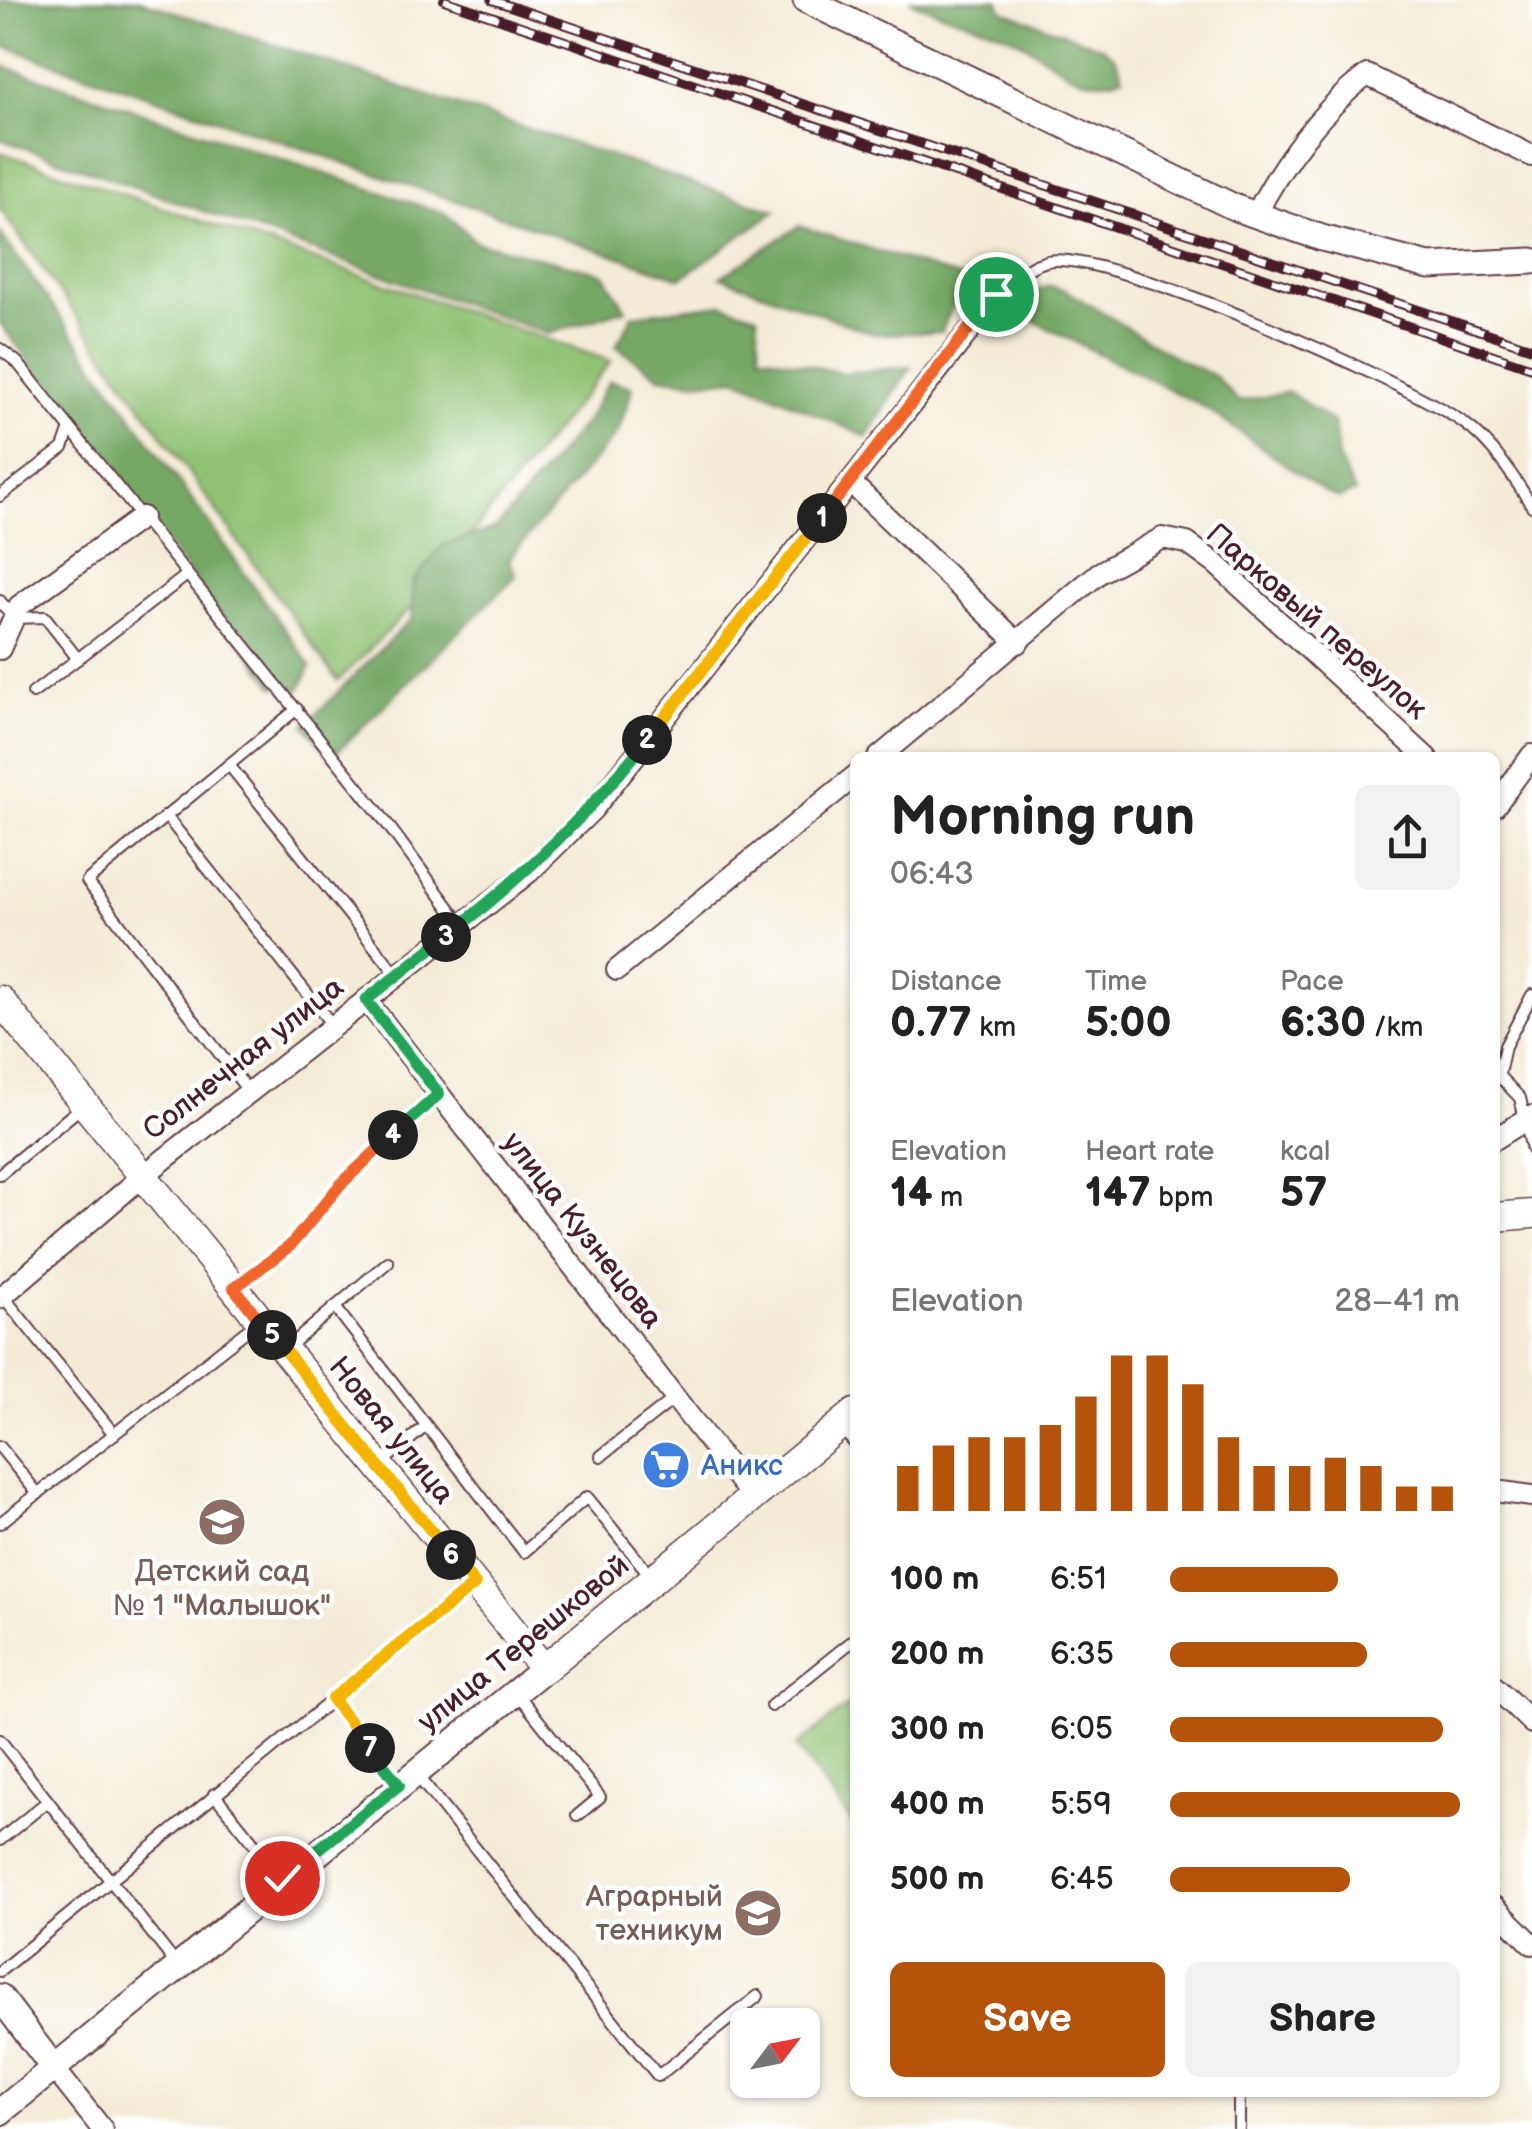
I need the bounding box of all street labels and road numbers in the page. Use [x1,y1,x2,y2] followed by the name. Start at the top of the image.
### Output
[1199,516,1434,728] street label: Парковый переулок
[136,969,351,1148] street label: Солнечная улица
[494,1125,670,1336] street label: улица Кузнецова
[321,1350,462,1512] street label: Новая улица
[411,1547,637,1740] street label: улица Терешковой

